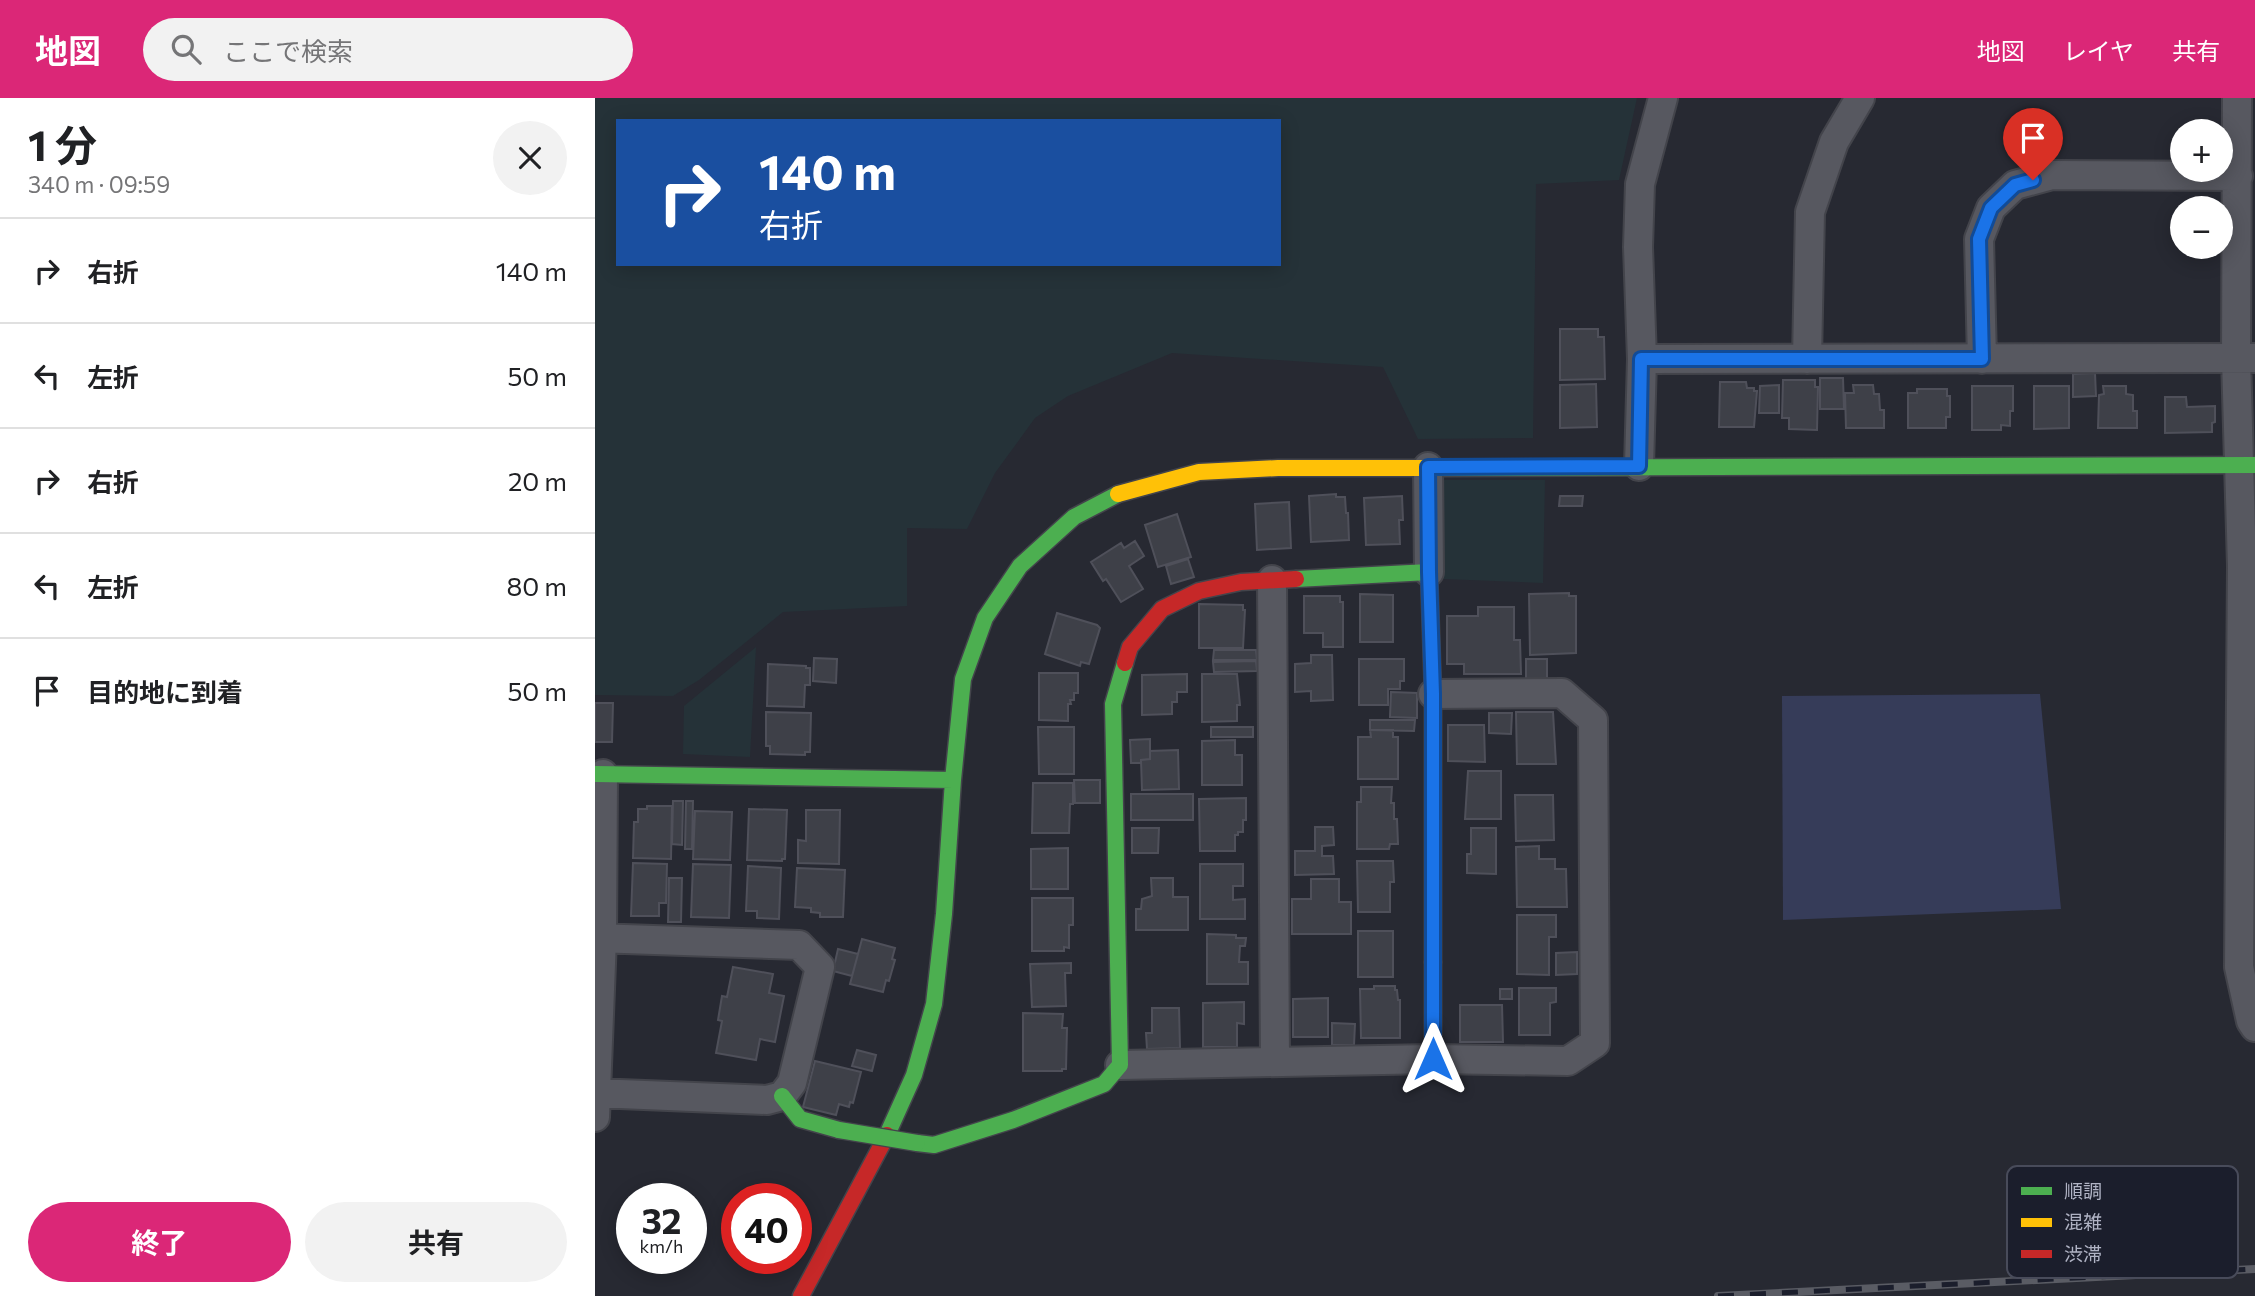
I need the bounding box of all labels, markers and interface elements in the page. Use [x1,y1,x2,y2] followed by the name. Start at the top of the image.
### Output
[143,18,633,81] search box
[35,29,101,70] text: 地図
[167,30,205,68] icon: search
[223,35,353,66] text: ここで検索
[1977,36,2025,65] text: 地図
[2063,36,2134,65] text: レイヤ
[2172,36,2220,65] text: 共有
[2003,108,2063,180] pin
[28,118,97,170] text: 1 分
[2014,119,2052,157] icon: arrive
[2170,119,2233,259] map controls
[2170,119,2233,182] button: +
[493,121,567,195] button: close
[759,140,896,200] text: 140 m
[644,147,735,238] icon: right
[28,170,170,198] text: 340 m · 09:59
[2170,196,2233,259] button: −
[759,204,823,244] text: 右折
[28,252,66,290] icon: right
[496,255,567,286] text: 140 m
[87,256,139,287] text: 右折
[28,357,66,395] icon: left
[507,360,567,391] text: 50 m
[87,361,139,392] text: 左折
[28,462,66,500] icon: right
[508,465,567,496] text: 20 m
[87,466,139,497] text: 右折
[28,567,66,605] icon: left
[507,570,567,601] text: 80 m
[87,571,139,602] text: 左折
[28,672,66,710] icon: arrive
[507,675,567,706] text: 50 m
[87,676,243,707] text: 目的地に到着
[1396,1022,1470,1096] position arrow
[2007,1166,2238,1278] legend
[2064,1179,2102,1202] text: 順調
[721,1183,812,1274] speed limit sign: 40
[641,1198,682,1241] text: 32
[28,1202,291,1282] button: 終了
[305,1202,567,1282] button: 共有
[2064,1210,2102,1233] text: 混雑
[640,1235,683,1257] text: km/h
[2064,1242,2102,1265] text: 渋滞

